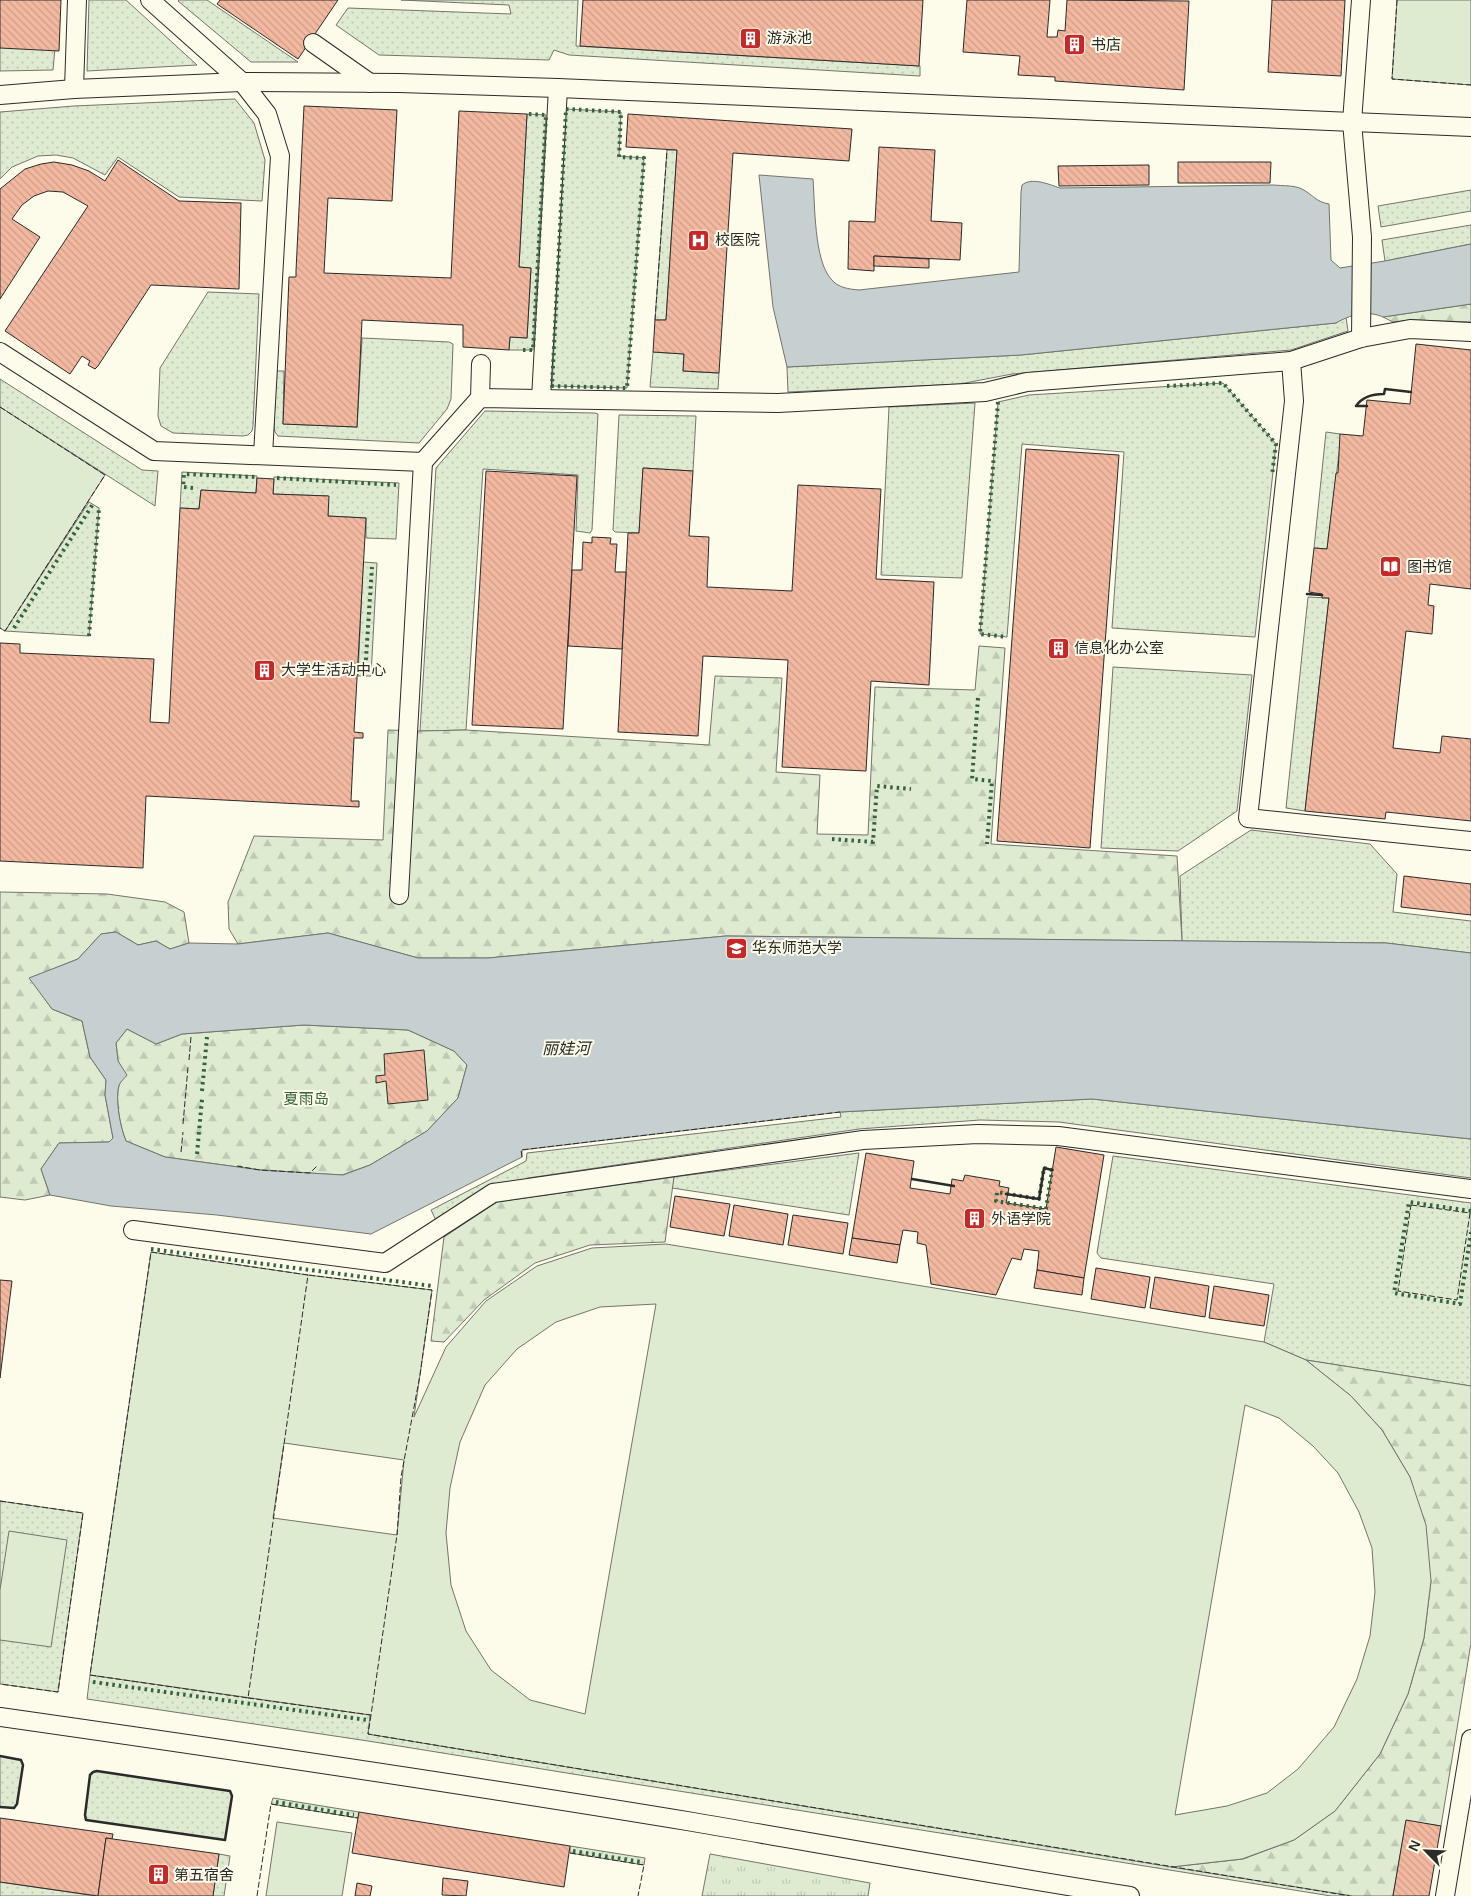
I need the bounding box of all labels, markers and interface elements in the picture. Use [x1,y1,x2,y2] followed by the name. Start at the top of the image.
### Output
[739,26,763,50] building icon: 游泳池
[767,29,812,46] place label: 游泳池
[1063,33,1087,57] building icon: 书店
[1091,36,1121,53] place label: 书店
[687,228,711,252] hospital icon: 校医院
[715,231,760,248] place label: 校医院
[1379,555,1403,579] library icon: 图书馆
[1407,558,1452,575] place label: 图书馆
[1046,636,1070,660] building icon: 信息化办公室
[1074,639,1164,656] place label: 信息化办公室
[253,658,277,682] building icon: 大学生活动中心
[281,661,386,678] place label: 大学生活动中心
[724,936,748,960] school or university icon: 华东师范大学
[752,939,842,956] place label: 华东师范大学
[542,1040,593,1057] water label: 丽娃河
[283,1090,329,1107] park label: 夏雨岛
[963,1207,987,1231] building icon: 外语学院
[991,1210,1051,1227] place label: 外语学院
[1401,1826,1451,1876] north arrow
[1405,1838,1423,1854] text: N
[146,1863,170,1887] building icon: 第五宿舍
[174,1866,234,1883] place label: 第五宿舍

